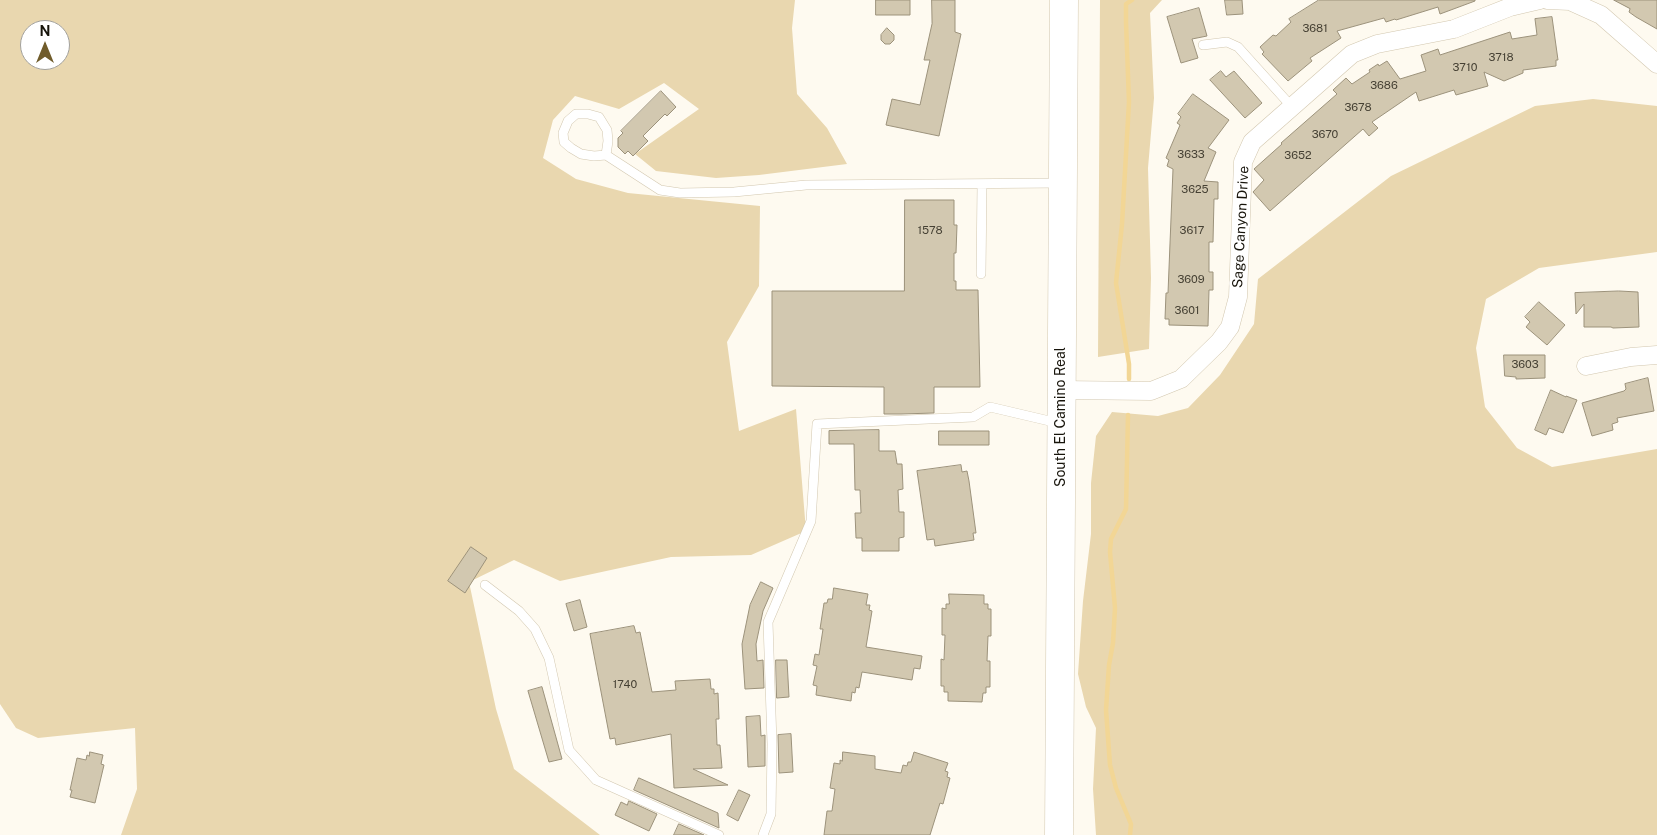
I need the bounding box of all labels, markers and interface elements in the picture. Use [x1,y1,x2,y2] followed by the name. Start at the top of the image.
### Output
[20,20,70,70] north arrow
[1302,22,1328,36] house number: 3681
[40,23,50,39] text: N
[1488,51,1514,65] house number: 3718
[1453,61,1477,75] house number: 3710
[1370,79,1398,93] house number: 3686
[1344,101,1372,115] house number: 3678
[1312,128,1338,142] house number: 3670
[1177,148,1205,162] house number: 3633
[1284,149,1312,163] house number: 3652
[1229,166,1253,288] street label: Sage Canyon Drive
[1181,183,1209,197] house number: 3625
[917,224,943,238] house number: 1578
[1180,224,1204,238] house number: 3617
[1177,273,1205,287] house number: 3609
[1175,304,1199,318] house number: 3601
[1053,347,1069,487] street label: South El Camino Real
[1511,358,1539,372] house number: 3603
[613,678,637,692] house number: 1740

